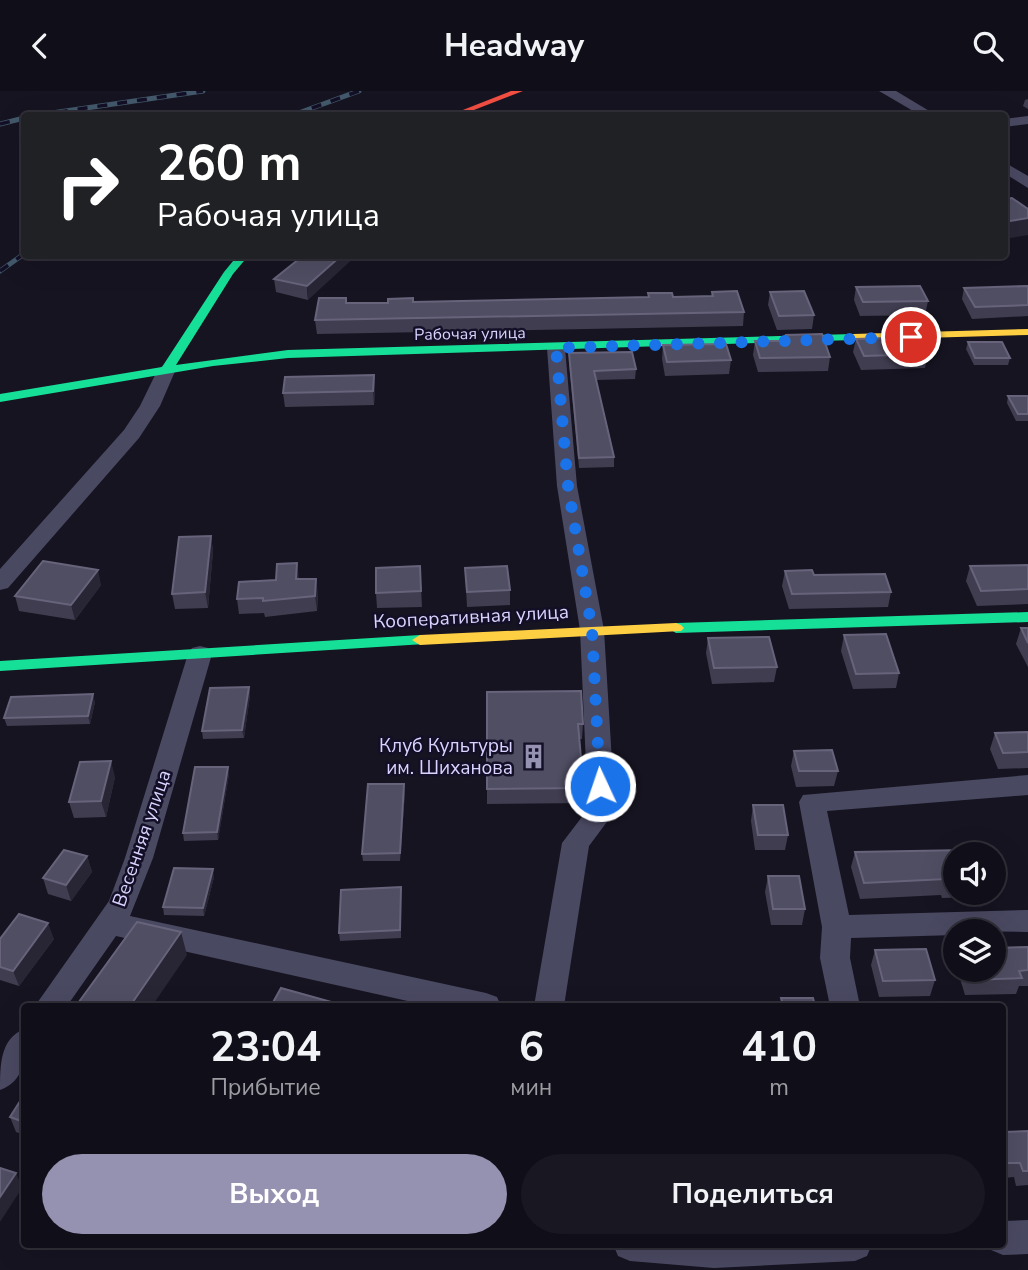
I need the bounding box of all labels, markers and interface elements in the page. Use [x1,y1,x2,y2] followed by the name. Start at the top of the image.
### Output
[444,24,584,67] text: Headway
[21,27,59,65] icon: back
[969,27,1007,65] icon: search
[157,130,301,197] text: 260 m
[42,140,133,231] icon: right
[157,194,380,237] text: Рабочая улица
[881,307,941,367] pin
[892,318,930,356] icon: arrive
[414,322,526,346] street label: Рабочая улица
[373,599,570,635] street label: Кооперативная улица
[379,733,513,781] place label: Клуб Культуры им. Шиханова
[519,742,547,770] building icon: Клуб Культуры им. Шиханова
[563,749,637,823] position arrow
[106,766,178,910] street label: Весенняя улица
[943,842,1006,982] map controls
[943,842,1006,905] button: sound
[943,919,1006,982] button: layers
[210,1019,321,1076] text: 23:04
[519,1019,544,1076] text: 6
[741,1019,817,1076] text: 410
[210,1072,321,1103] text: Прибытие
[510,1072,552,1103] text: мин
[769,1072,789,1103] text: m
[42,1154,507,1234] button: Выход
[521,1154,985,1234] button: Поделиться

